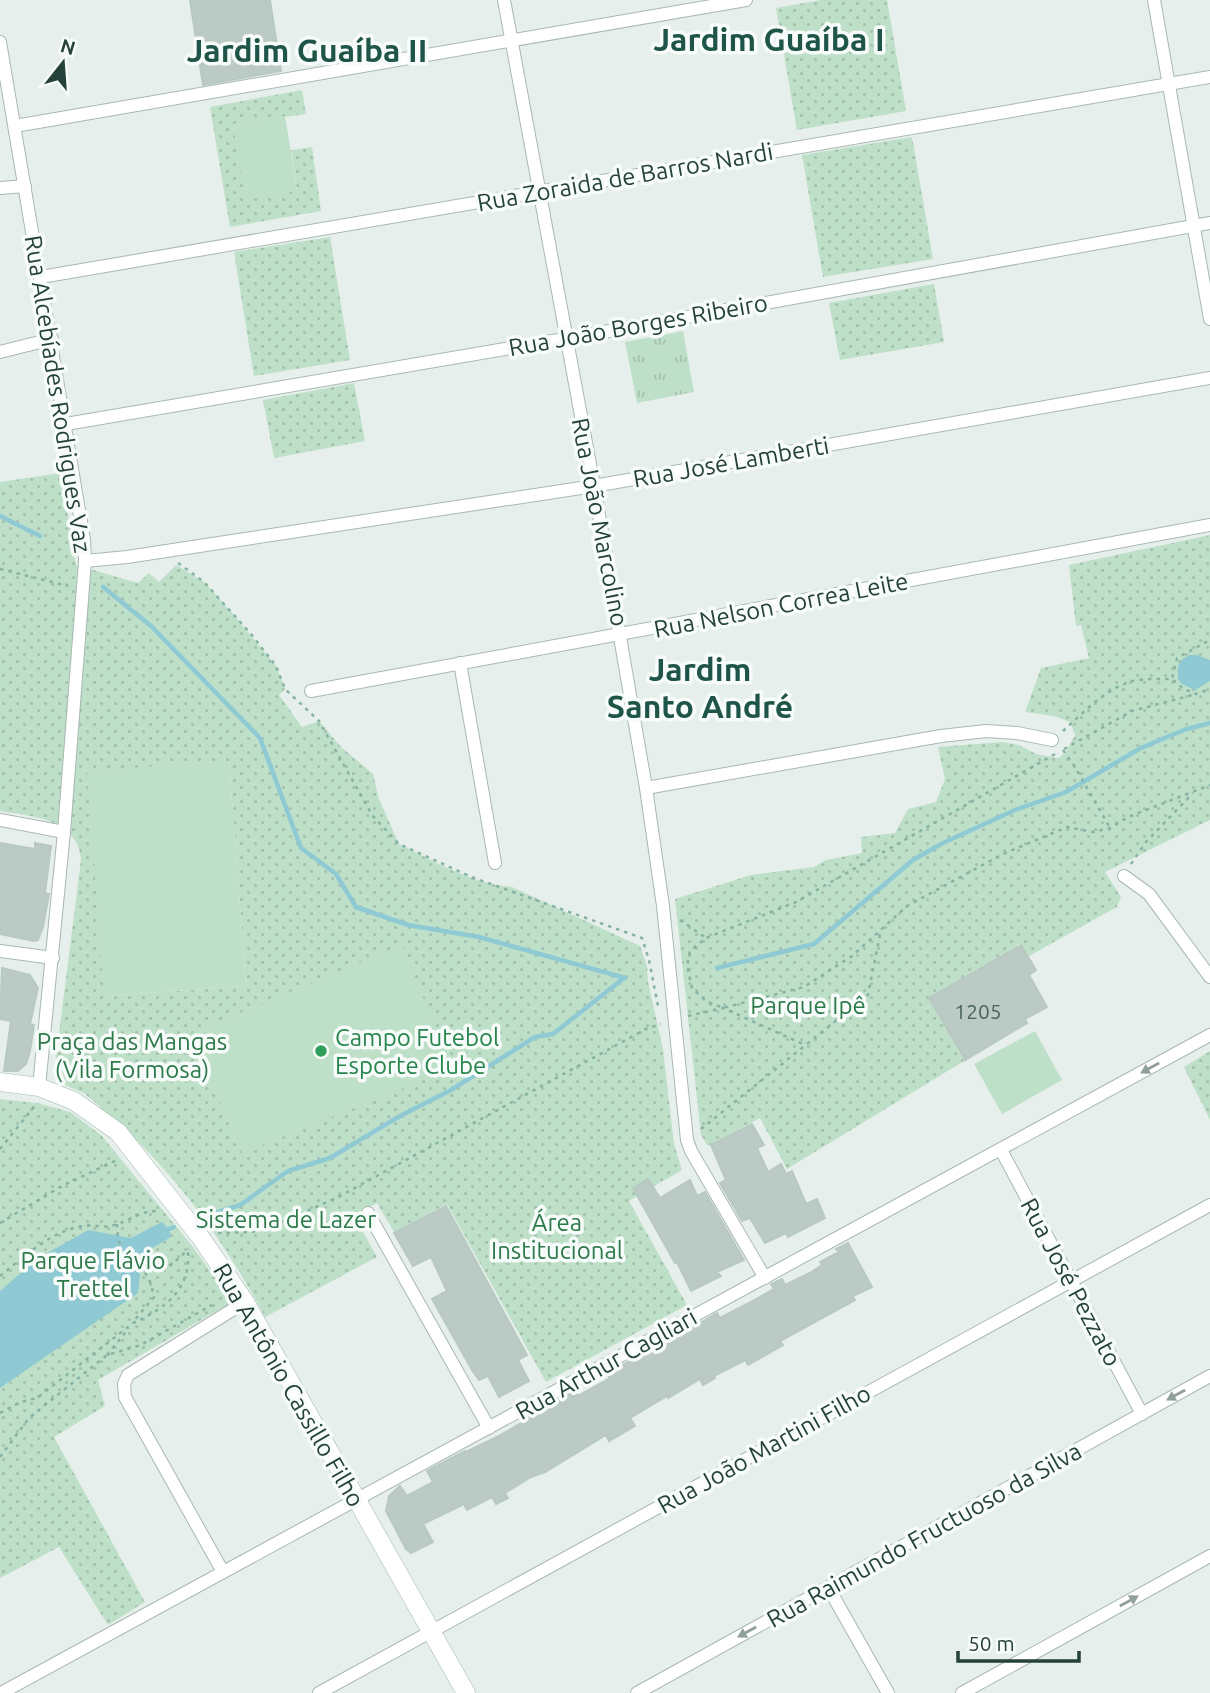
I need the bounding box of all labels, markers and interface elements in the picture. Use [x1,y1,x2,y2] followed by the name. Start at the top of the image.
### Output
[653,21,885,57] district label: Jardim Guaíba I
[28,28,98,98] north arrow
[187,32,427,68] district label: Jardim Guaíba II
[58,34,78,59] text: N
[475,138,775,216] street label: Rua Zoraida de Barros Nardi
[20,233,96,555] street label: Rua Alcebíades Rodrigues Vaz
[506,289,770,361] street label: Rua João Borges Ribeiro
[567,416,633,628] street label: Rua João Marcolino
[631,431,831,493] street label: Rua José Lamberti
[651,567,911,643] street label: Rua Nelson Correa Leite
[607,651,793,724] district label: Jardim Santo André
[750,992,866,1019] park label: Parque Ipê
[954,999,1002,1023] house number: 1205
[335,1024,499,1079] place label: Campo Futebol Esporte Clube
[37,1028,227,1083] park label: Praça das Mangas (Vila Formosa)
[313,1043,329,1059] marker: Campo Futebol Esporte Clube
[1140,1062,1160,1073] one-way arrow
[1015,1193,1127,1371] street label: Rua José Pezzato
[196,1206,376,1233] park label: Sistema de Lazer
[491,1208,623,1264] park label: Área Institucional
[21,1247,165,1302] park label: Parque Flávio Trettel
[208,1258,370,1512] street label: Rua Antônio Cassillo Filho
[511,1303,701,1425] street label: Rua Arthur Cagliari
[653,1379,875,1519] street label: Rua João Martini Filho
[1166,1389,1186,1401] one-way arrow
[762,1437,1086,1633] street label: Rua Raimundo Fructuoso da Silva
[1119,1595,1139,1607] one-way arrow
[958,1620,1079,1664] scale bar
[737,1626,757,1638] one-way arrow
[968,1631,1015,1655] text: 50 m

